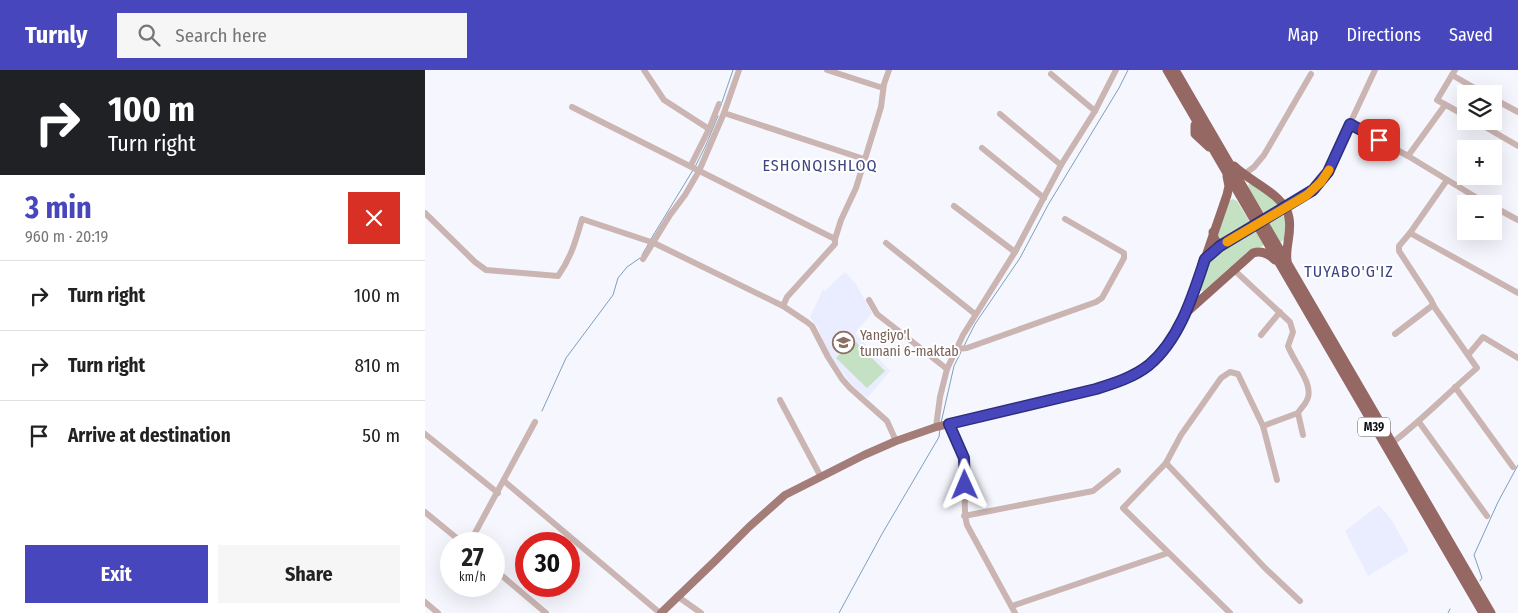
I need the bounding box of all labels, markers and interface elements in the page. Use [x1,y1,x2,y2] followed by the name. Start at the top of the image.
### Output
[117,13,467,58] search box
[25,21,87,49] text: Turnly
[135,21,163,49] icon: search
[175,24,267,47] text: Search here
[1287,24,1319,46] text: Map
[1347,24,1421,46] text: Directions
[1449,24,1493,46] text: Saved
[1457,85,1502,240] map controls
[1457,85,1502,130] button: layers
[108,88,195,130] text: 100 m
[25,90,90,155] icon: right
[1358,119,1400,161] pin
[1365,126,1393,154] icon: arrive
[108,130,196,157] text: Turn right
[1457,140,1502,185] button: +
[762,156,878,175] district label: ESHONQISHLOQ
[25,190,92,226] text: 3 min
[348,192,400,244] button: close
[1457,195,1502,240] button: −
[25,227,108,246] text: 960 m · 20:19
[1304,262,1394,281] district label: TUYABO'G'IZ
[25,282,53,310] icon: right
[68,284,145,307] text: Turn right
[354,284,400,307] text: 100 m
[860,327,959,360] place label: Yangiyo'l tumani 6-maktab
[832,331,856,355] school or university icon: Yangiyo'l tumani 6-maktab
[25,352,53,380] icon: right
[68,354,145,377] text: Turn right
[355,354,400,377] text: 810 m
[1358,418,1390,437] road number: M39
[25,422,53,450] icon: arrive
[68,424,231,447] text: Arrive at destination
[362,424,400,447] text: 50 m
[938,458,990,510] position arrow
[515,532,580,597] speed limit sign: 30
[461,543,484,573] text: 27
[25,545,208,603] button: Exit
[218,545,400,603] button: Share
[459,570,486,584] text: km/h

